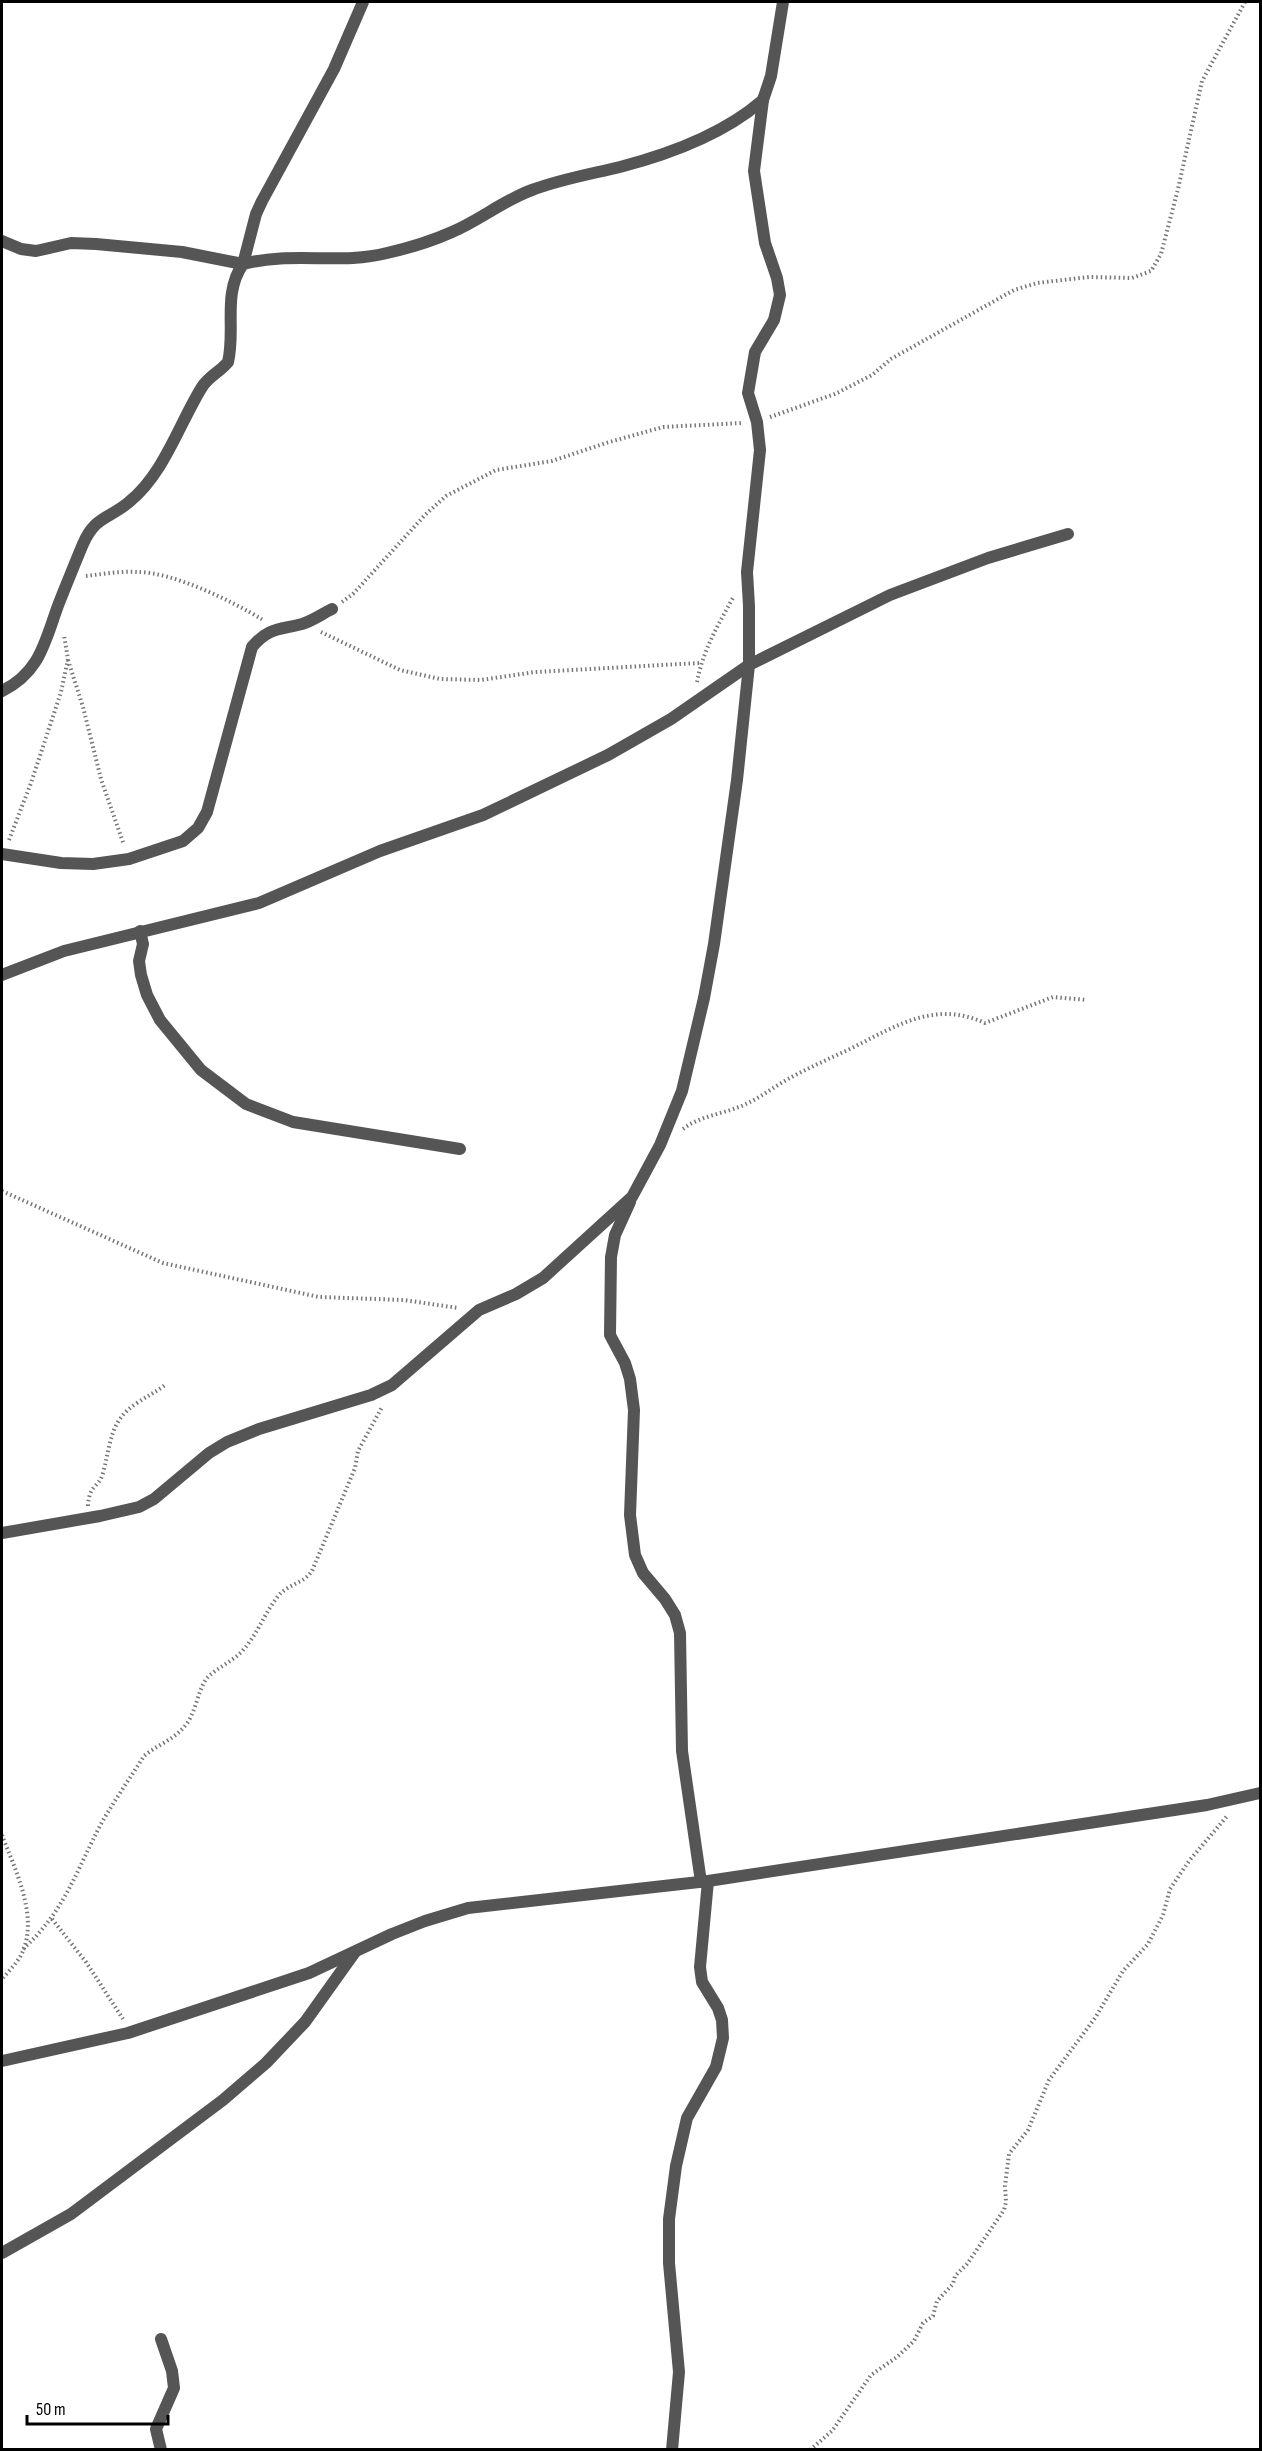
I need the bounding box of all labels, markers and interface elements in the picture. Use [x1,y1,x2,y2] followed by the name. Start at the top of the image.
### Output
[27,2388,168,2426] scale bar
[36,2399,66,2420] text: 50 m

